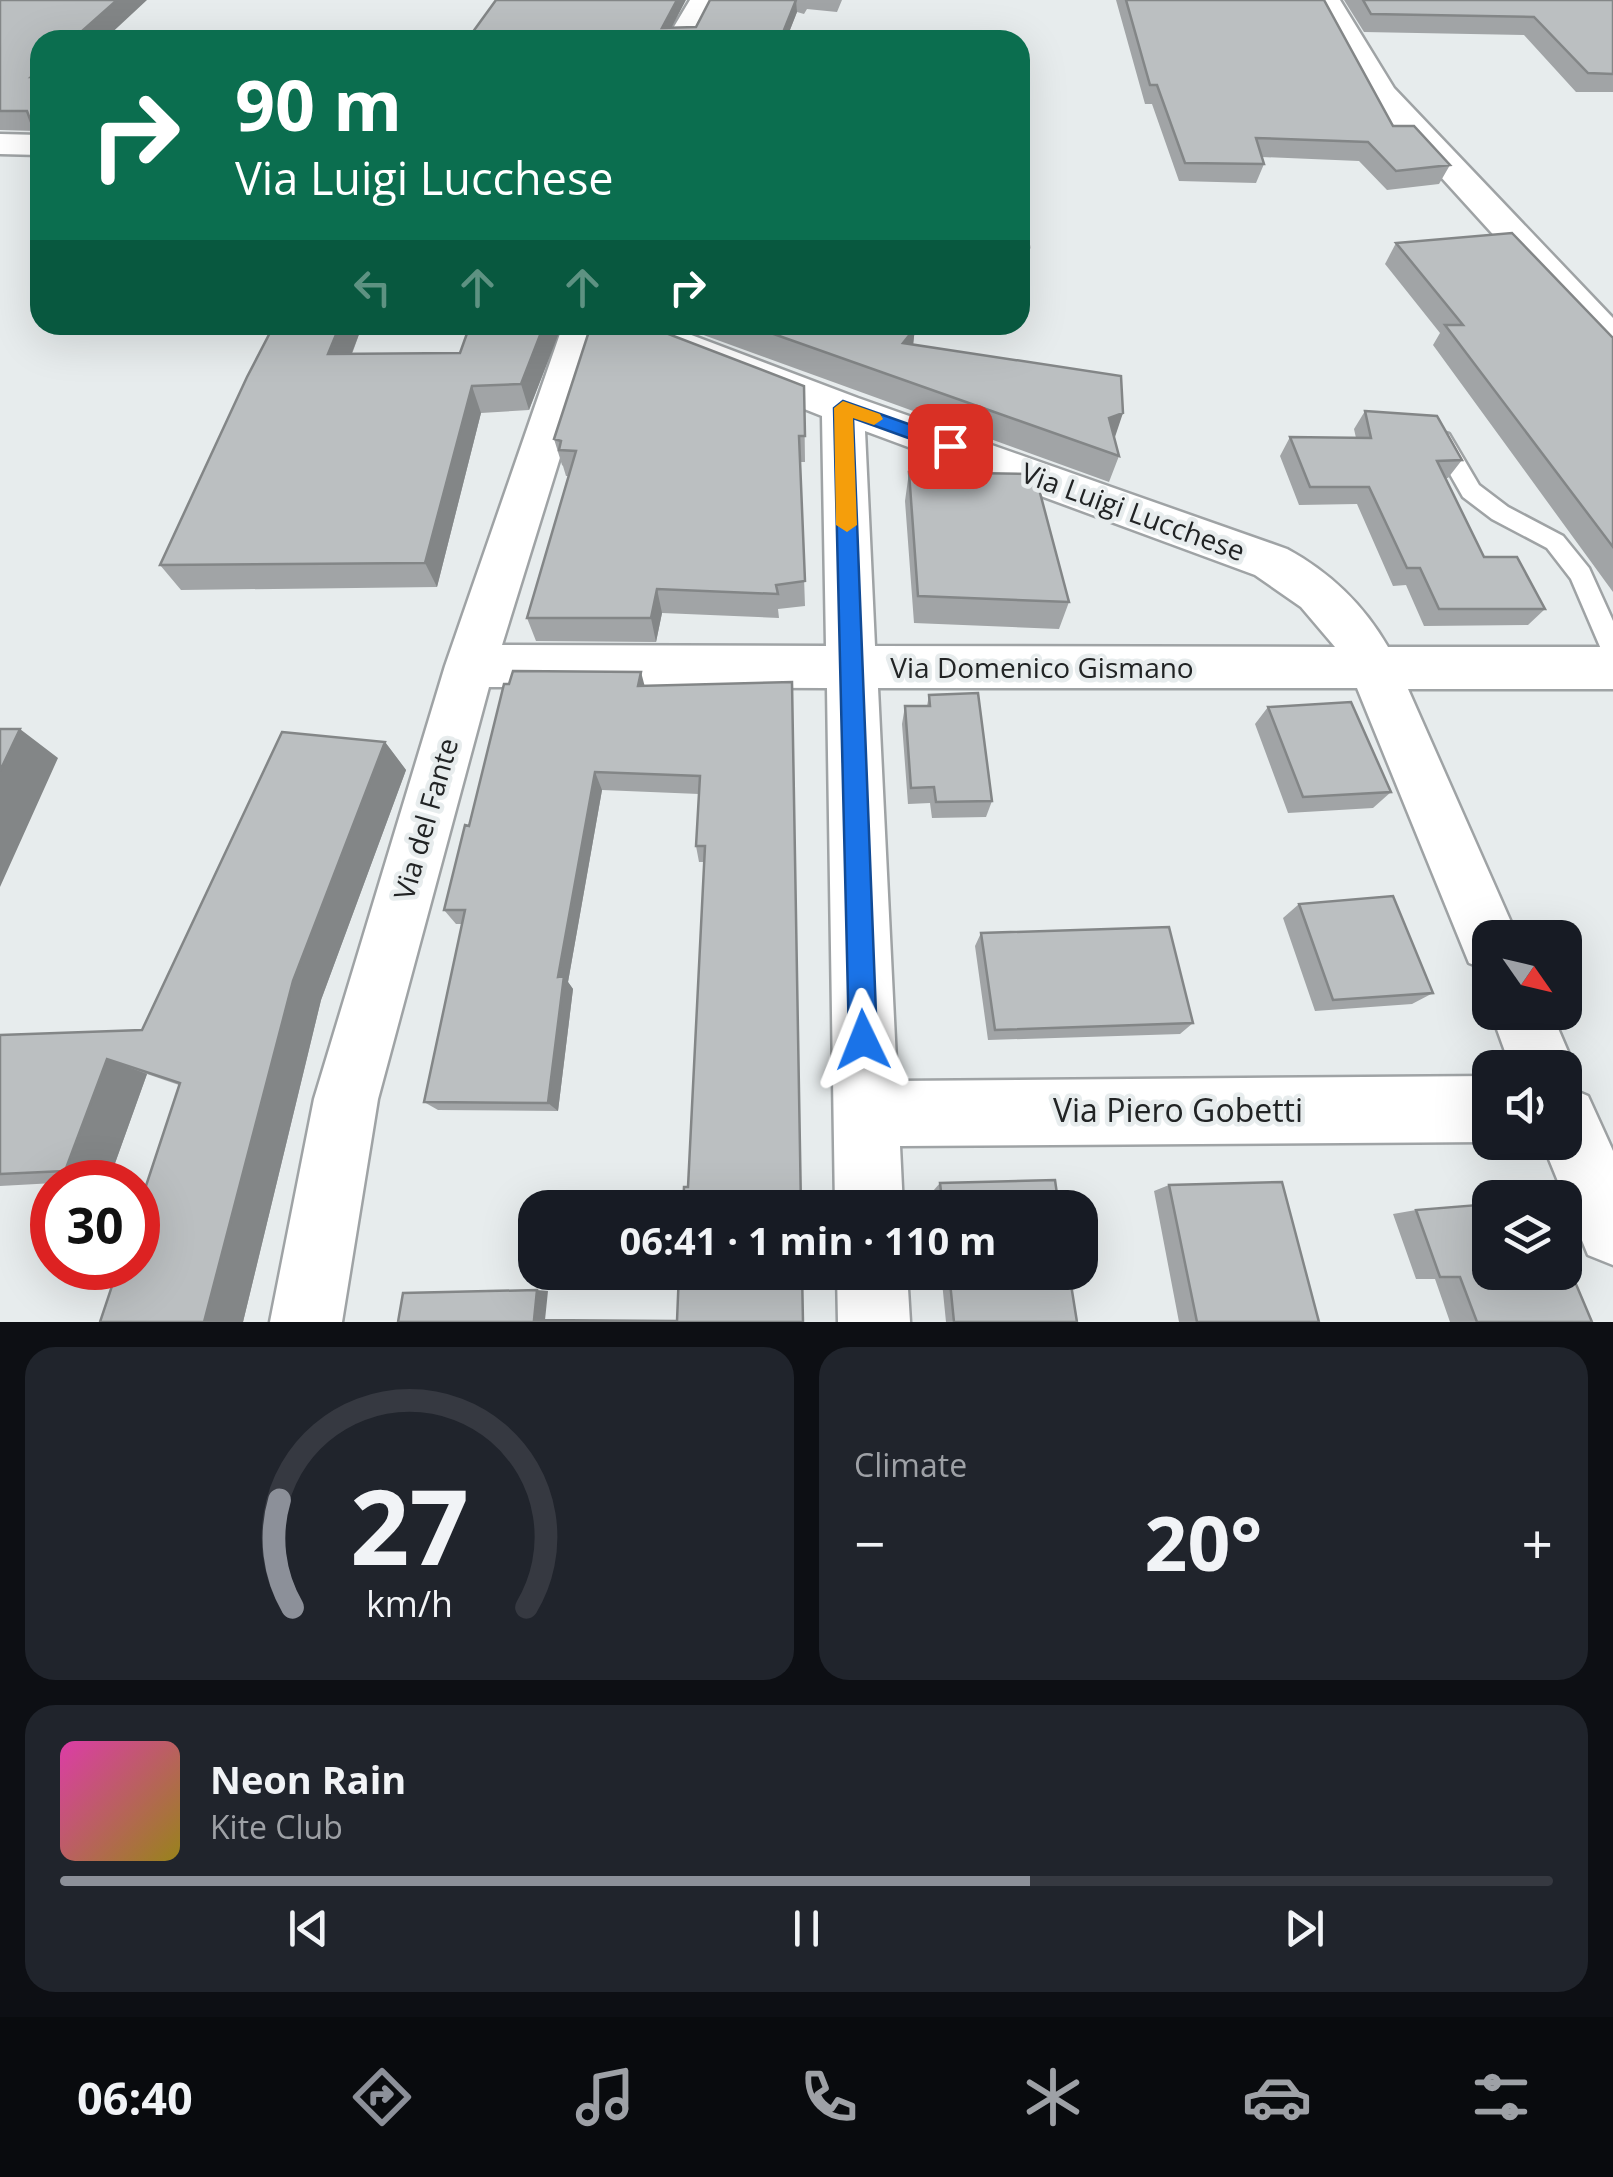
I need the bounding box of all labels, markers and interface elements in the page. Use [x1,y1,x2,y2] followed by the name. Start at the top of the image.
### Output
[235,56,402,152] text: 90 m
[70,70,200,200] icon: right
[235,147,614,208] text: Via Luigi Lucchese
[345,260,400,315] icon: left
[450,260,505,315] icon: ahead
[555,260,610,315] icon: ahead
[660,260,715,315] icon: right
[908,404,993,489] pin
[923,419,978,474] icon: arrive
[1016,453,1251,569] street label: Via Luigi Lucchese
[890,648,1194,686] street label: Via Domenico Gismano
[384,733,466,904] street label: Via del Fante
[1472,920,1582,1030] north arrow
[1472,920,1582,1290] map controls
[811,988,915,1092] position arrow
[1472,1050,1582,1160] button: sound
[1053,1088,1303,1131] street label: Via Piero Gobetti
[30,1160,160,1290] speed limit sign: 30
[1472,1180,1582,1290] button: layers
[620,1214,996,1266] text: 06:41 · 1 min · 110 m
[854,1443,967,1486] text: Climate
[350,1454,469,1595] text: 27
[1145,1491,1262,1593] text: 20°
[854,1505,885,1580] text: −
[1522,1505,1553,1580] text: +
[366,1579,453,1627] text: km/h
[210,1753,406,1805] text: Neon Rain
[210,1805,343,1848] text: Kite Club
[281,1901,336,1956] icon: previous
[779,1901,834,1956] icon: pause
[1277,1901,1332,1956] icon: next
[347,2062,417,2132] icon: directions
[570,2062,640,2132] icon: music
[794,2062,864,2132] icon: phone
[1018,2062,1088,2132] icon: climate
[1242,2062,1312,2132] icon: car
[1466,2062,1536,2132] icon: filters
[77,2067,193,2128] text: 06:40

